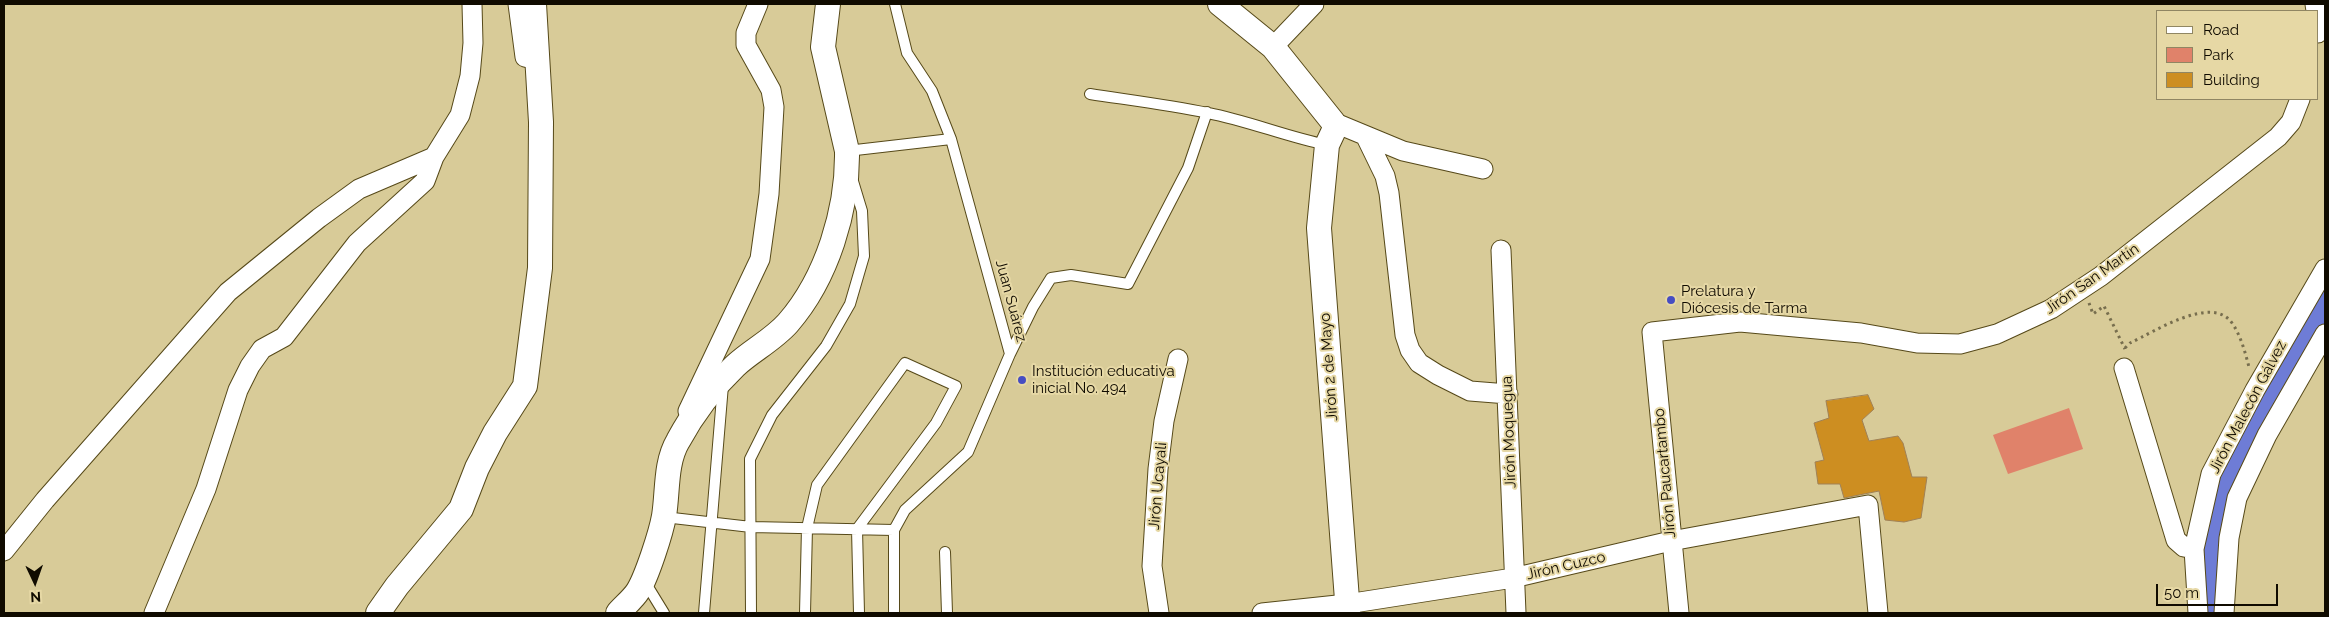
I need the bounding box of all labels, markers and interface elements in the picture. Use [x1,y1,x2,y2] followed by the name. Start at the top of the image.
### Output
[2156,10,2319,100] legend
[2203,21,2239,39] text: Road
[2203,46,2234,64] text: Park
[2203,71,2260,89] text: Building
[2042,240,2142,318] street label: Jirón San Martín
[991,258,1031,344] street label: Juan Suárez
[1681,282,1807,317] place label: Prelatura y Diócesis de Tarma
[1665,294,1677,306] marker: Prelatura y Diócesis de Tarma
[1316,312,1342,422] street label: Jirón 2 de Mayo
[2205,338,2291,476] street label: Jirón Malecón Gálvez
[1032,362,1175,397] place label: Institución educativa inicial No. 494
[1016,374,1028,386] marker: Institución educativa inicial No. 494
[1498,376,1520,488] street label: Jirón Moquegua
[1650,407,1680,539] street label: Jirón Paucartambo
[1145,441,1171,531] street label: Jirón Ucayali
[1525,548,1607,584] street label: Jirón Cuzco
[10,557,60,607] north arrow
[2159,574,2282,606] scale bar
[2164,584,2199,602] text: 50 m
[30,589,42,605] text: N

